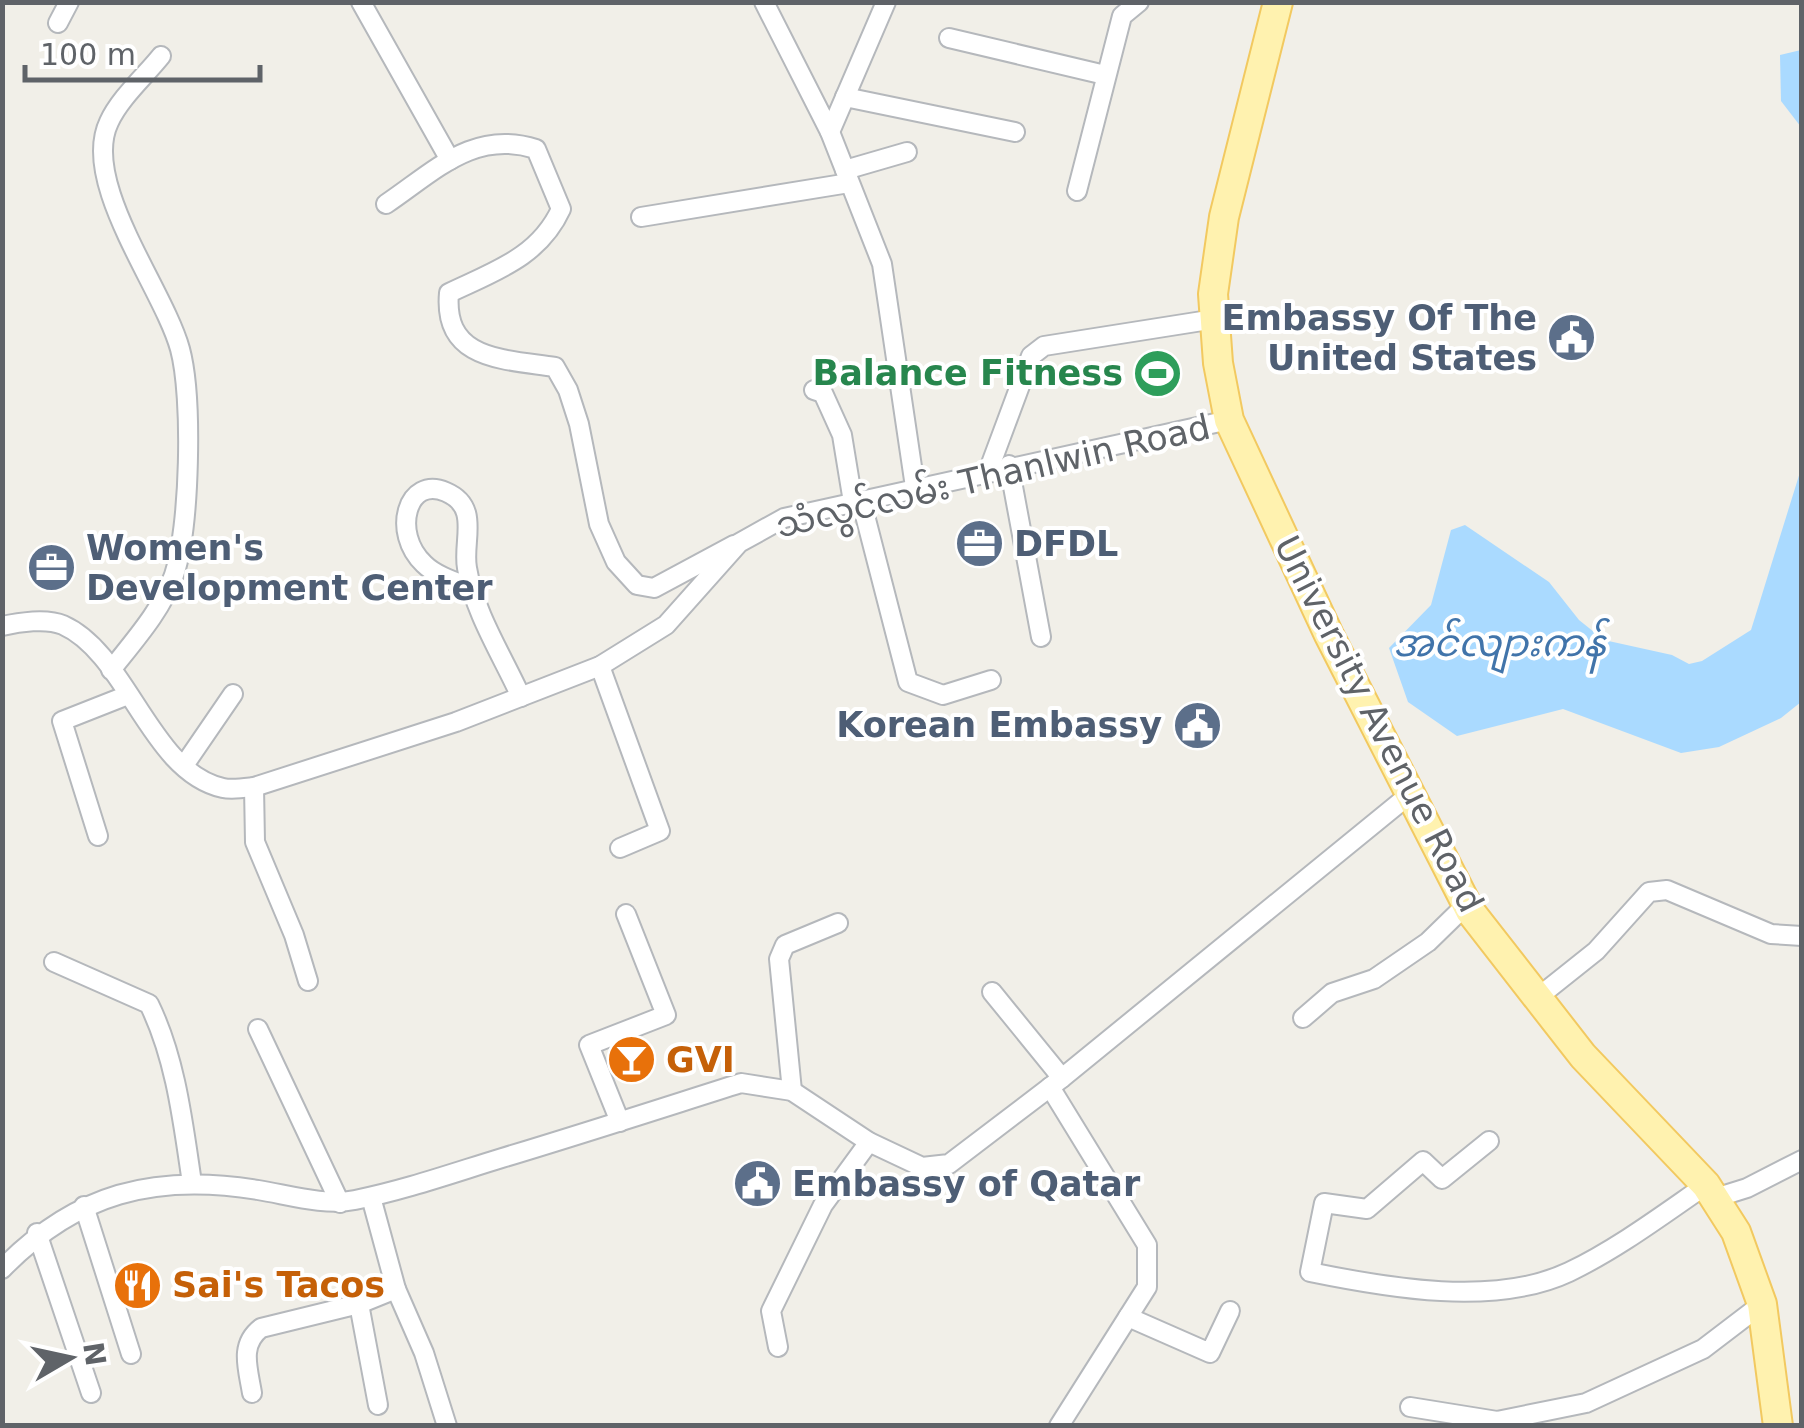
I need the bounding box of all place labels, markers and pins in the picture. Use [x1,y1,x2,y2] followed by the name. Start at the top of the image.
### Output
[1222,298,1537,378] place label: Embassy Of The United States
[1546,312,1598,364] public building icon: Embassy Of The United States
[1132,347,1184,399] sports icon: Balance Fitness
[813,353,1123,393] place label: Balance Fitness
[953,518,1005,570] office icon: DFDL
[1014,524,1118,564] place label: DFDL
[86,528,493,608] place label: Women's Development Center
[25,542,77,594] office icon: Women's Development Center
[1171,699,1223,751] public building icon: Korean Embassy
[836,705,1162,745] place label: Korean Embassy
[605,1034,657,1086] bar icon: GVI
[666,1040,735,1080] place label: GVI
[731,1158,783,1210] public building icon: Embassy of Qatar
[792,1164,1141,1204] place label: Embassy of Qatar
[111,1259,163,1311] restaurant icon: Sai's Tacos
[172,1265,385,1305] place label: Sai's Tacos

